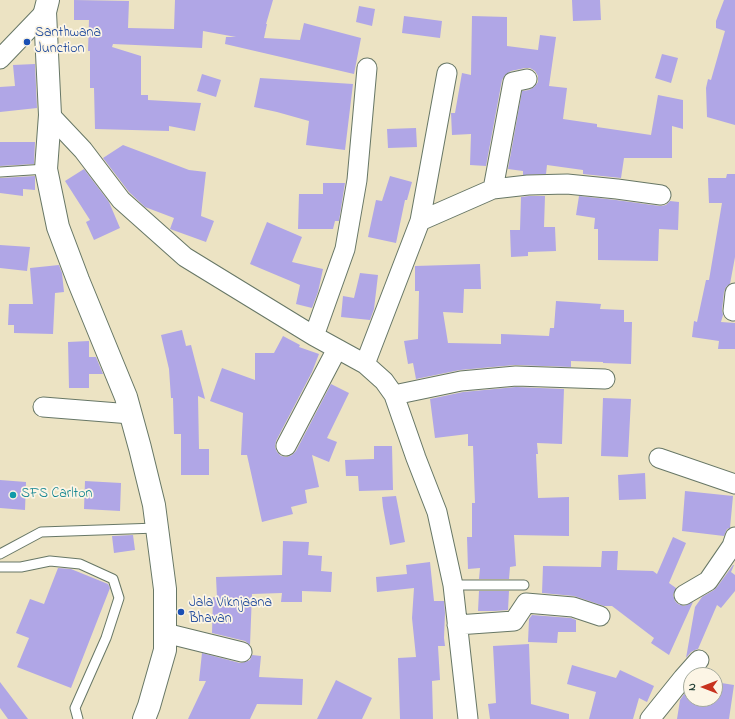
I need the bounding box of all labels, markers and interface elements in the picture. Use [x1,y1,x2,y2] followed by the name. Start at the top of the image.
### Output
[35,26,101,58] place label: Santhwana Junction
[22,37,32,47] marker: Santhwana Junction
[21,487,92,503] place label: SFS Carlton
[8,490,18,500] marker: SFS Carlton
[189,596,272,628] place label: Jala Viknjaana Bhavan
[176,607,186,617] marker: Jala Viknjaana Bhavan
[683,667,723,707] north arrow
[684,683,700,691] text: N

